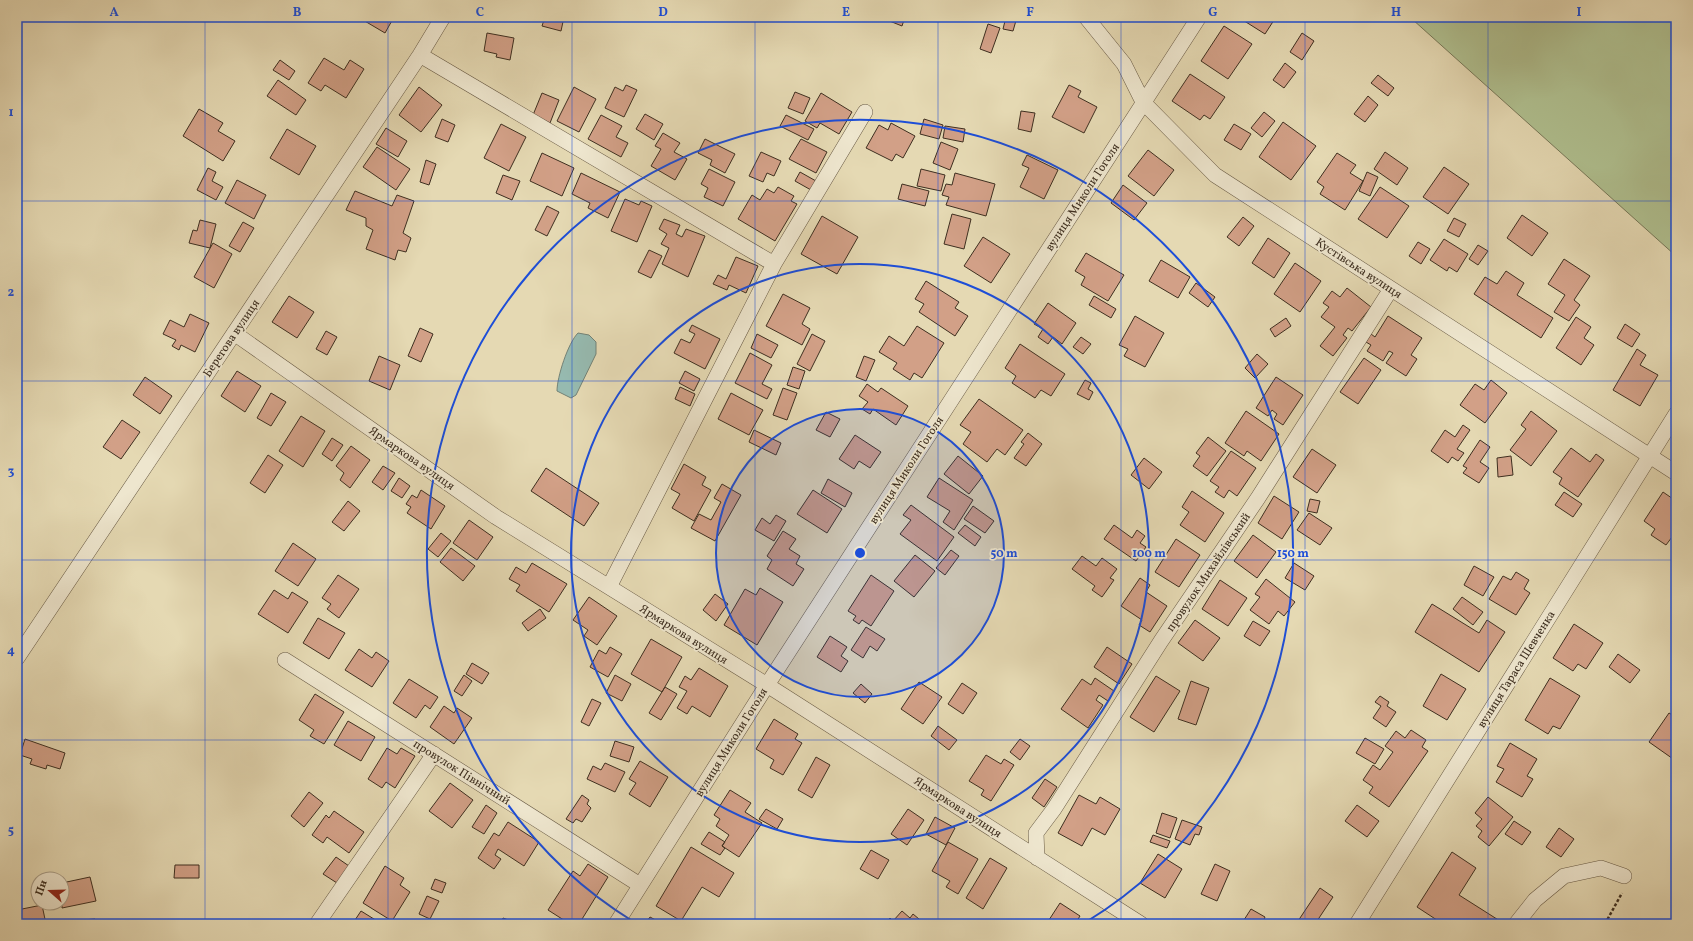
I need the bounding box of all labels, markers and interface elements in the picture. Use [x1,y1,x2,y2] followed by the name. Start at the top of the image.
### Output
[109,4,119,22] text: A
[293,4,302,22] text: B
[476,4,484,22] text: C
[658,4,668,22] text: D
[842,4,850,22] text: E
[1026,4,1034,22] text: F
[1208,4,1218,22] text: G
[1391,4,1401,22] text: H
[1577,4,1582,22] text: I
[8,104,14,122] text: 1
[1042,141,1124,255] street label: вулиця Миколи Гоголя
[1312,235,1405,303] street label: Кустівська вулиця
[8,284,15,302] text: 2
[200,296,264,381] street label: Берегова вулиця
[866,414,948,528] street label: вулиця Миколи Гоголя
[365,423,458,494] street label: Ярмаркова вулиця
[8,463,15,481] text: 3
[1163,510,1255,635] street label: провулок Михайлівський
[853,546,867,560] centre of rings
[990,546,1018,562] text: 50 m
[1132,546,1166,562] text: 100 m
[1277,546,1309,562] text: 150 m
[636,601,731,669] street label: Ярмаркова вулиця
[1474,608,1559,731] street label: вулиця Тараса Шевченка
[7,642,15,660] text: 4
[692,685,772,800] street label: вулиця Миколи Гоголя
[410,736,513,809] street label: провулок Північний
[911,773,1004,842] street label: Ярмаркова вулиця
[8,822,14,840] text: 5
[30,871,70,911] north arrow
[32,878,52,898] text: Пн

